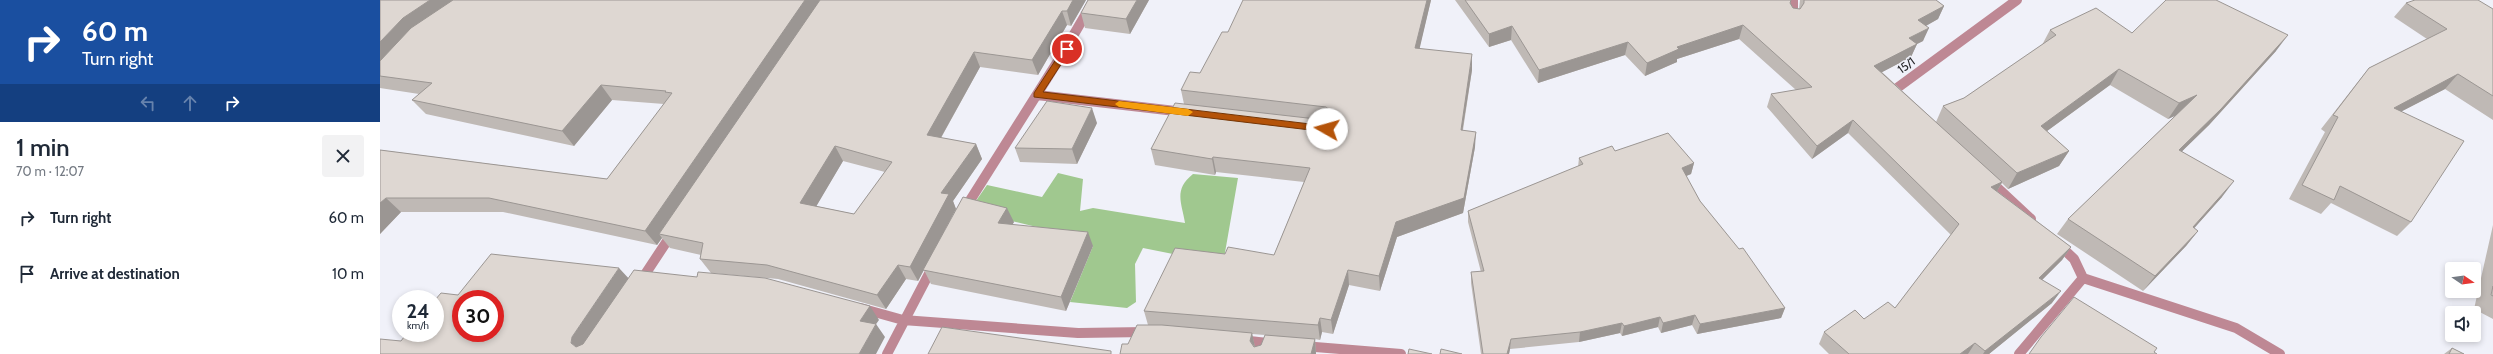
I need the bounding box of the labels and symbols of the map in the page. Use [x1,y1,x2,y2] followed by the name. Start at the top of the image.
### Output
[1050,32,1084,66] pin
[1894,54,1918,76] street label: 15/1
[1306,108,1348,150] position arrow
[2445,262,2481,298] north arrow
[452,290,504,342] speed limit sign: 30

